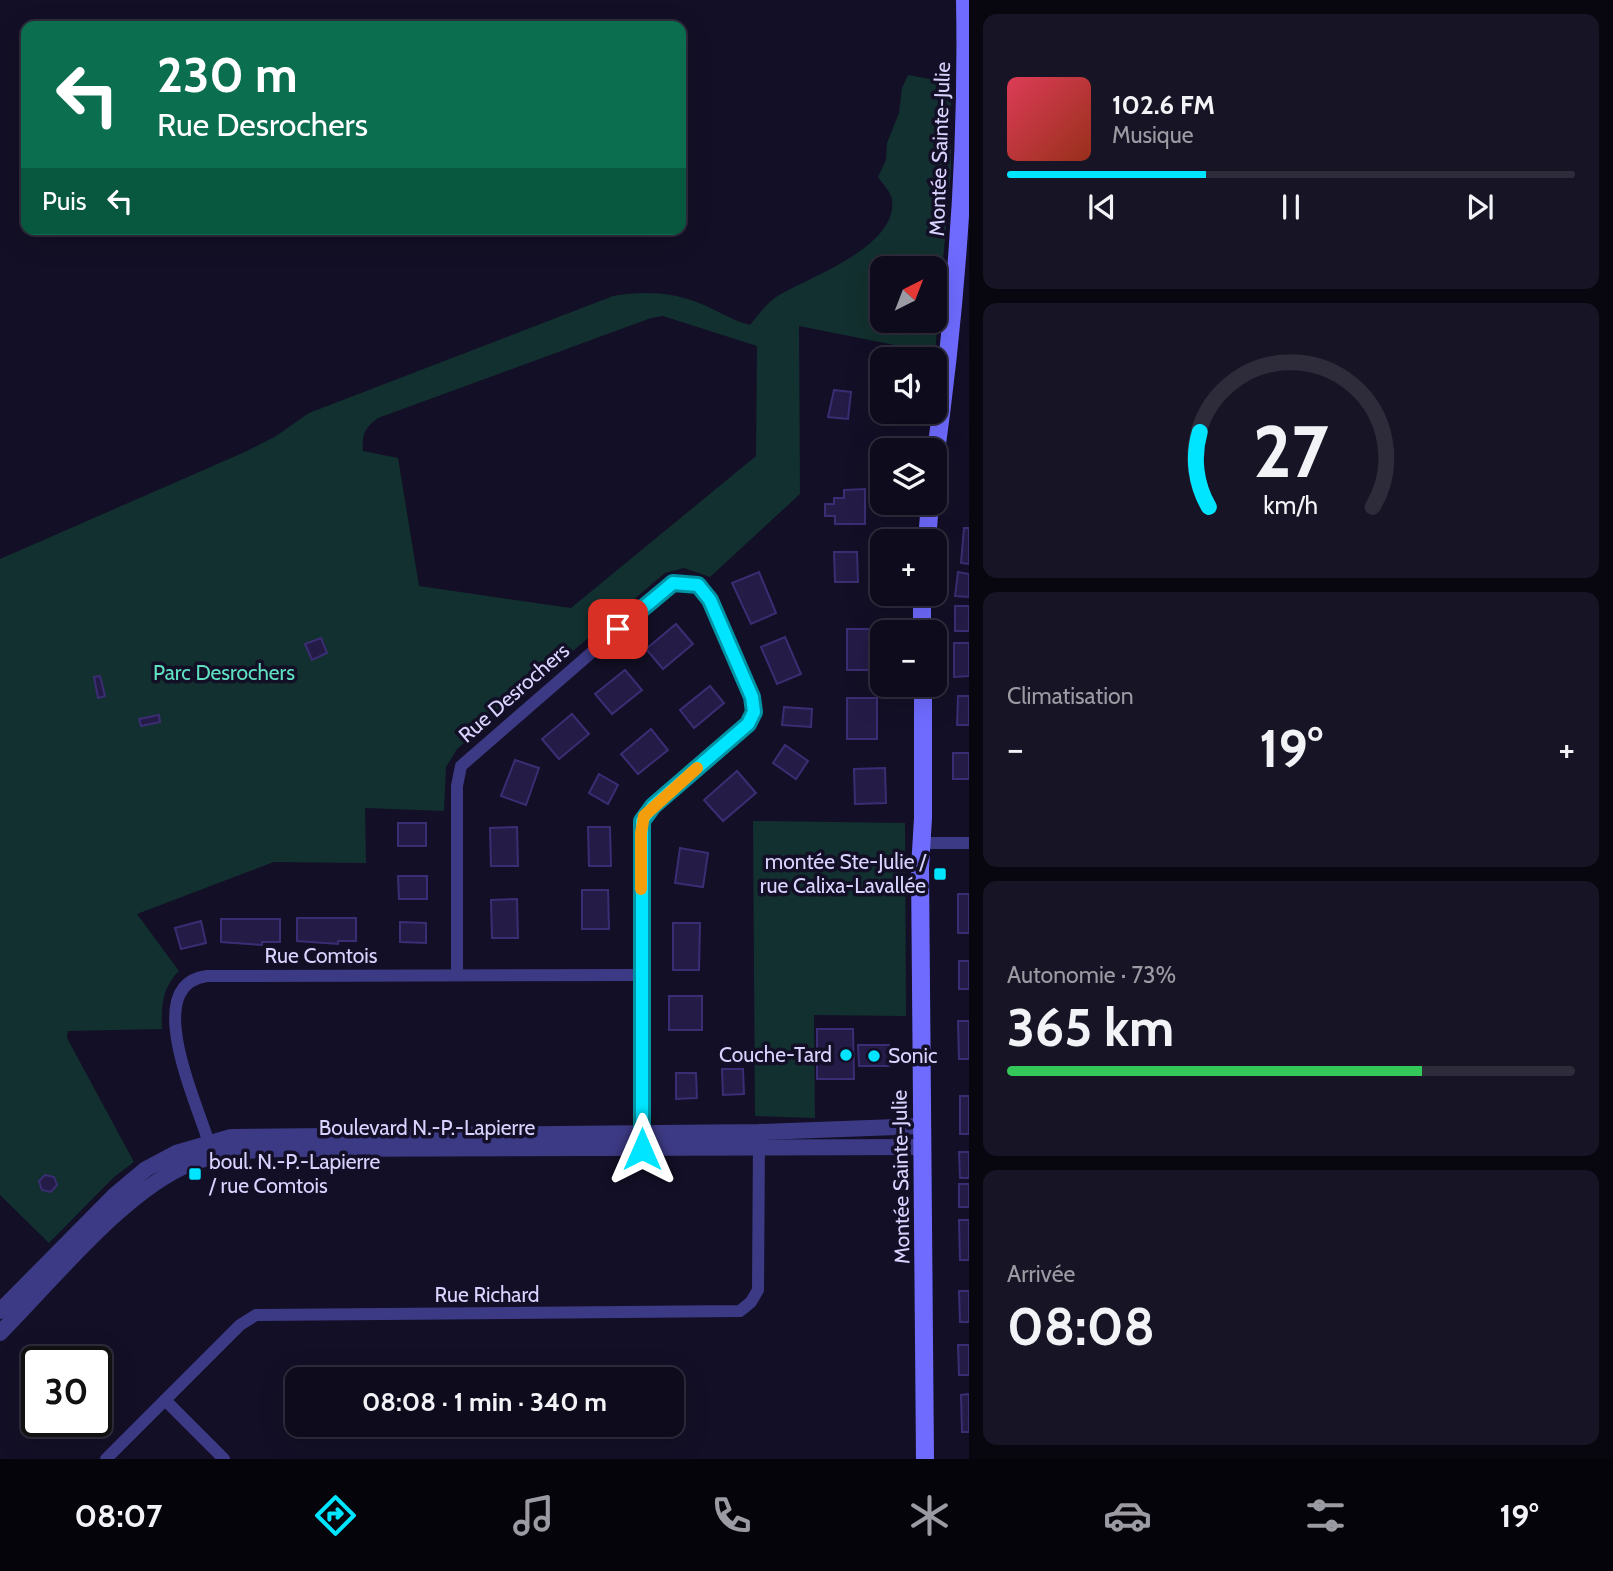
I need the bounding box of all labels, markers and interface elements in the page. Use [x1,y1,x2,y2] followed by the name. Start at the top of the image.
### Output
[157,45,298,104] text: 230 m
[42,49,133,140] icon: left
[924,61,955,237] street label: Montée Sainte-Julie
[1112,89,1215,121] text: 102.6 FM
[157,105,368,144] text: Rue Desrochers
[1112,121,1194,149] text: Musique
[101,182,139,220] icon: left
[42,185,87,217] text: Puis
[1083,188,1121,226] icon: previous
[1272,188,1310,226] icon: pause
[1461,188,1499,226] icon: next
[870,256,947,332] north arrow
[870,256,947,697] map controls
[870,347,947,424] button: sound
[1253,407,1329,495] text: 27
[870,438,947,515] button: layers
[1264,489,1318,519] text: km/h
[870,529,947,606] button: +
[588,599,648,659] pin
[599,610,637,648] icon: arrive
[870,620,947,697] button: −
[453,638,574,747] street label: Rue Desrochers
[153,660,295,685] park label: Parc Desrochers
[1007,682,1134,710] text: Climatisation
[1259,717,1323,780] text: 19°
[1007,725,1024,772] text: −
[1558,725,1575,772] text: +
[760,849,927,898] place label: montée Ste-Julie / rue Calixa-Lavallée
[932,866,948,882] marker: montée Ste-Julie / rue Calixa-Lavallée
[264,943,378,968] street label: Rue Comtois
[1007,961,1176,989] text: Autonomie · 73%
[1007,996,1174,1059] text: 365 km
[719,1042,832,1067] place label: Couche-Tard
[888,1043,938,1068] place label: Sonic
[838,1047,854,1063] marker: Couche-Tard
[866,1048,882,1064] marker: Sonic
[886,1089,915,1264] street label: Montée Sainte-Julie
[605,1112,679,1186] position arrow
[319,1115,536,1140] street label: Boulevard N.-P.-Lapierre
[208,1149,380,1198] place label: boul. N.-P.-Lapierre / rue Comtois
[187,1166,203,1182] marker: boul. N.-P.-Lapierre / rue Comtois
[1007,1260,1075,1288] text: Arrivée
[435,1282,539,1307] street label: Rue Richard
[1007,1295,1155,1358] text: 08:08
[21,1346,112,1437] speed limit sign: 30
[362,1386,607,1418] text: 08:08 · 1 min · 340 m
[311,1491,360,1540] icon: directions
[509,1491,558,1540] icon: music
[707,1491,756,1540] icon: phone
[905,1491,954,1540] icon: climate
[1103,1491,1152,1540] icon: car
[1301,1491,1350,1540] icon: filters
[75,1496,162,1535] text: 08:07
[1499,1496,1538,1535] text: 19°

